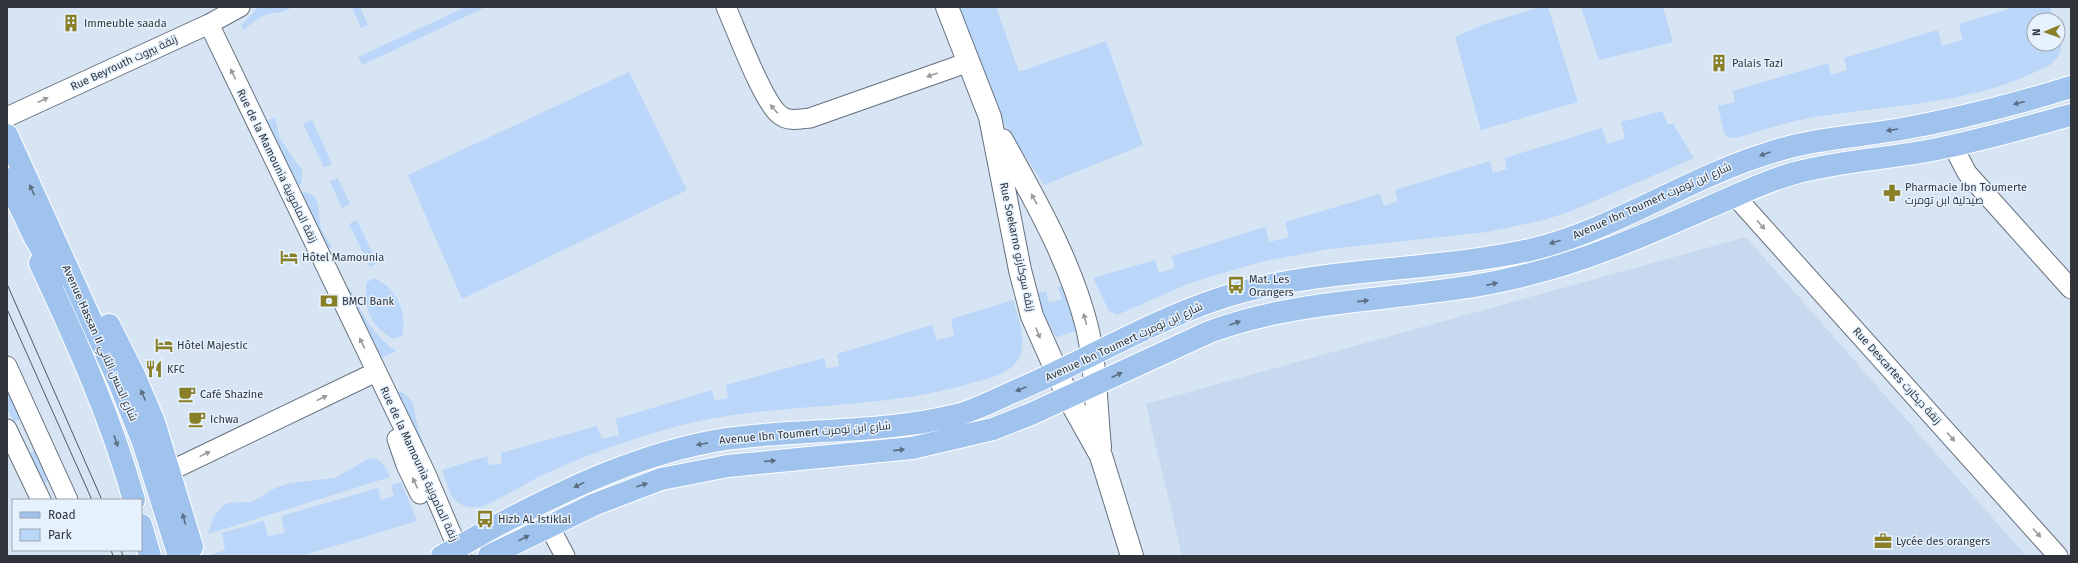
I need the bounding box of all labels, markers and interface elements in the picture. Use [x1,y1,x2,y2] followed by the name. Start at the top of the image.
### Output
[2026,12,2066,52] north arrow
[61,13,81,33] building icon: Immeuble saada
[84,17,167,30] place label: Immeuble saada
[2030,28,2043,36] text: N
[69,32,180,93] street label: Rue Beyrouth زنقة بيروت
[1709,53,1729,73] building icon: Palais Tazi
[1732,57,1783,70] place label: Palais Tazi
[230,69,236,80] one-way arrow
[926,73,938,79] one-way arrow
[234,87,320,245] street label: Rue de la Mamounia زنقة المامونية
[37,97,49,103] one-way arrow
[2013,100,2025,106] one-way arrow
[770,104,779,115] one-way arrow
[1886,127,1898,133] one-way arrow
[1758,151,1770,157] one-way arrow
[1571,160,1734,243] street label: Avenue Ibn Toumert شارع ابن تومرت
[997,181,1037,313] street label: Rue Soekarno زنقة سوكارنو
[1905,181,2027,207] place label: Pharmacie Ibn Toumerte صيدلية ابن تومرت
[1882,183,1902,203] pharmacy icon: Pharmacie Ibn Toumerte صيدلية ابن تومرت
[29,184,35,195] one-way arrow
[1031,193,1038,205] one-way arrow
[1756,220,1766,230] one-way arrow
[1548,239,1560,245] one-way arrow
[279,247,299,267] hotel icon: Hôtel Mamounia
[302,251,384,264] place label: Hôtel Mamounia
[58,263,140,424] street label: Avenue Hassan II شارع الحسن الثاني
[1249,273,1294,299] place label: Mat. Les Orangers
[1226,275,1246,295] bus stop icon: Mat. Les Orangers
[1486,280,1498,286] one-way arrow
[319,291,339,311] bank icon: BMCI Bank
[342,295,395,308] place label: BMCI Bank
[1357,297,1369,304] one-way arrow
[1043,300,1205,385] street label: Avenue Ibn Toumert شارع ابن تومرت
[1081,312,1087,325] one-way arrow
[1230,319,1242,325] one-way arrow
[1850,325,1944,427] street label: Rue Descartes زنقة ديكارت
[1035,327,1041,338] one-way arrow
[154,335,174,355] hotel icon: Hôtel Majestic
[359,337,365,348] one-way arrow
[177,339,248,352] place label: Hôtel Majestic
[144,359,164,379] restaurant icon: KFC
[167,363,185,376] place label: KFC
[1111,372,1122,378] one-way arrow
[177,384,197,404] cafe icon: Café Shazine
[377,384,461,544] street label: Rue de la Mamounia زنقة المامونية
[1016,386,1027,392] one-way arrow
[200,388,263,401] place label: Café Shazine
[140,390,146,401] one-way arrow
[317,395,328,401] one-way arrow
[187,409,207,429] cafe icon: Ichwa
[210,413,239,426] place label: Ichwa
[719,419,891,448] street label: Avenue Ibn Toumert شارع ابن تومرت
[1946,431,1955,442] one-way arrow
[113,436,119,448] one-way arrow
[696,441,708,447] one-way arrow
[893,446,905,453] one-way arrow
[200,451,211,457] one-way arrow
[764,458,776,465] one-way arrow
[412,477,418,489] one-way arrow
[573,481,585,488] one-way arrow
[636,482,648,488] one-way arrow
[12,499,142,551] legend
[48,508,76,522] text: Road
[475,509,495,529] bus stop icon: Hizb AL Istiklal
[181,512,187,524] one-way arrow
[498,513,571,526] place label: Hizb AL Istiklal
[48,528,72,542] text: Park
[2033,528,2042,538] one-way arrow
[1873,531,1893,551] office icon: Lycée des orangers
[518,535,529,541] one-way arrow
[1896,535,1990,548] place label: Lycée des orangers

